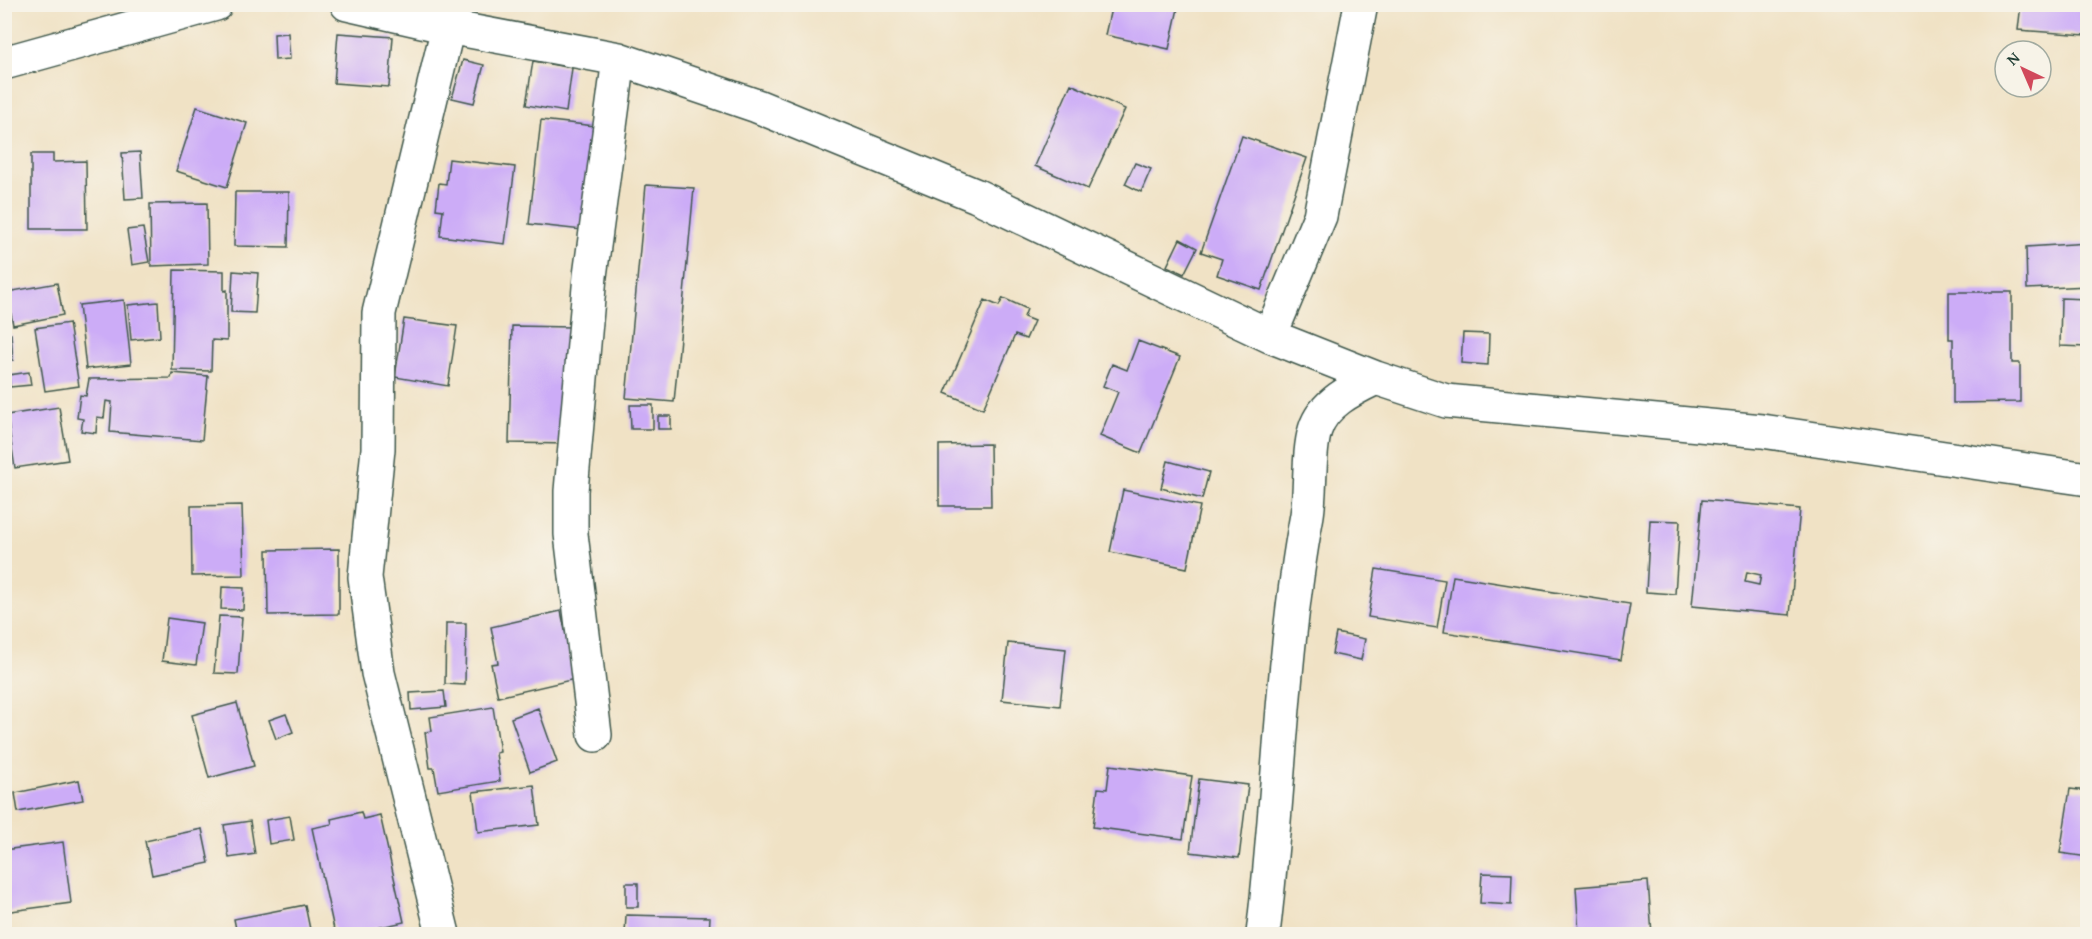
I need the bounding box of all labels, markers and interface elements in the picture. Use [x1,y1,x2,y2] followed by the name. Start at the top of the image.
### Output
[1993,39,2053,99] north arrow
[2000,46,2025,71] text: N

